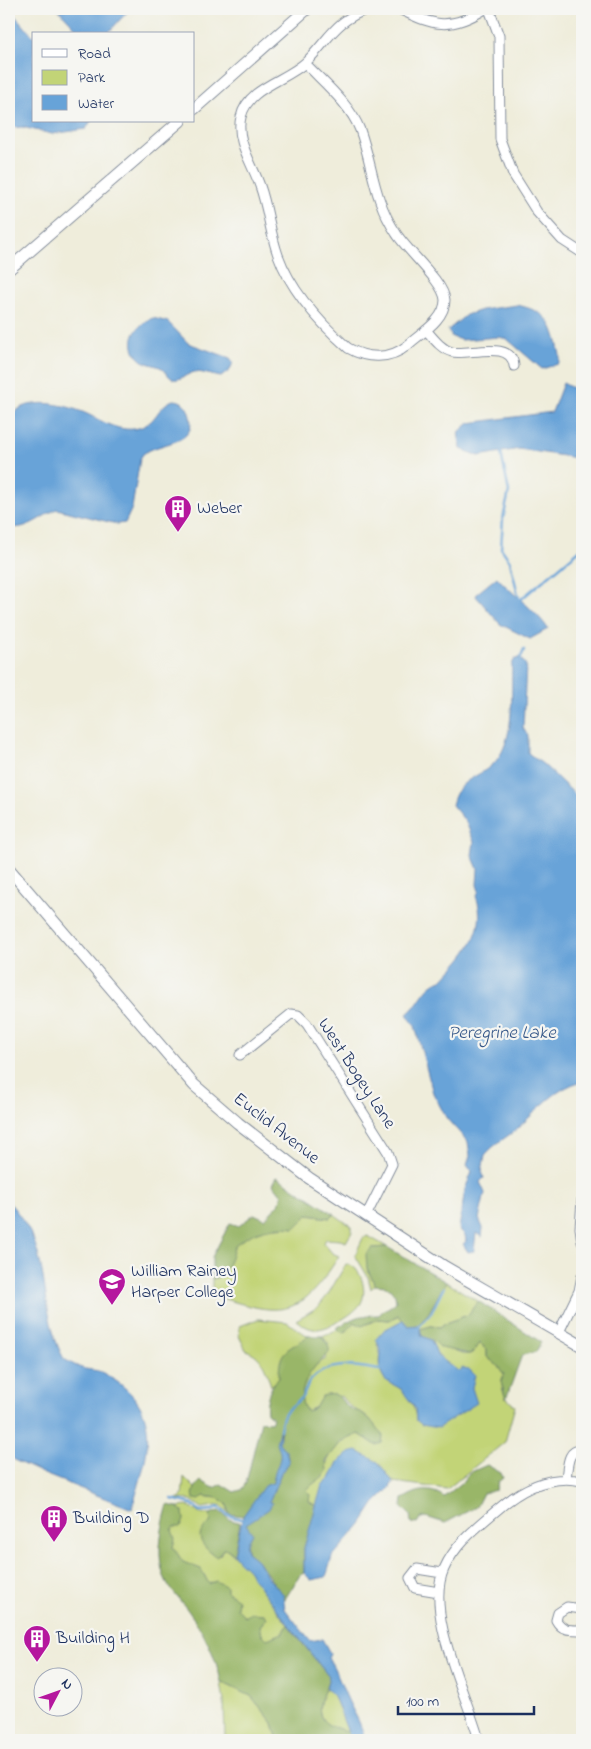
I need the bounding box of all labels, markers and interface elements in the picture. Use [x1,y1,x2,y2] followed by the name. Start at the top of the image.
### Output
[32,32,195,122] legend
[78,43,111,65] text: Road
[78,67,106,89] text: Park
[78,93,114,115] text: Water
[163,494,193,533] building icon: Weber
[197,496,243,522] place label: Weber
[310,1014,402,1136] street label: West Bogey Lane
[448,1020,557,1048] water label: Peregrine Lake
[227,1087,326,1172] street label: Euclid Avenue
[131,1259,236,1307] place label: William Rainey Harper College
[97,1267,127,1306] school or university icon: William Rainey Harper College
[39,1504,69,1543] building icon: Building D
[72,1506,150,1533] place label: Building D
[22,1624,52,1663] building icon: Building H
[55,1626,130,1653] place label: Building H
[32,1666,82,1716] north arrow
[56,1674,78,1695] text: N
[398,1684,535,1716] scale bar
[406,1691,439,1713] text: 100 m

